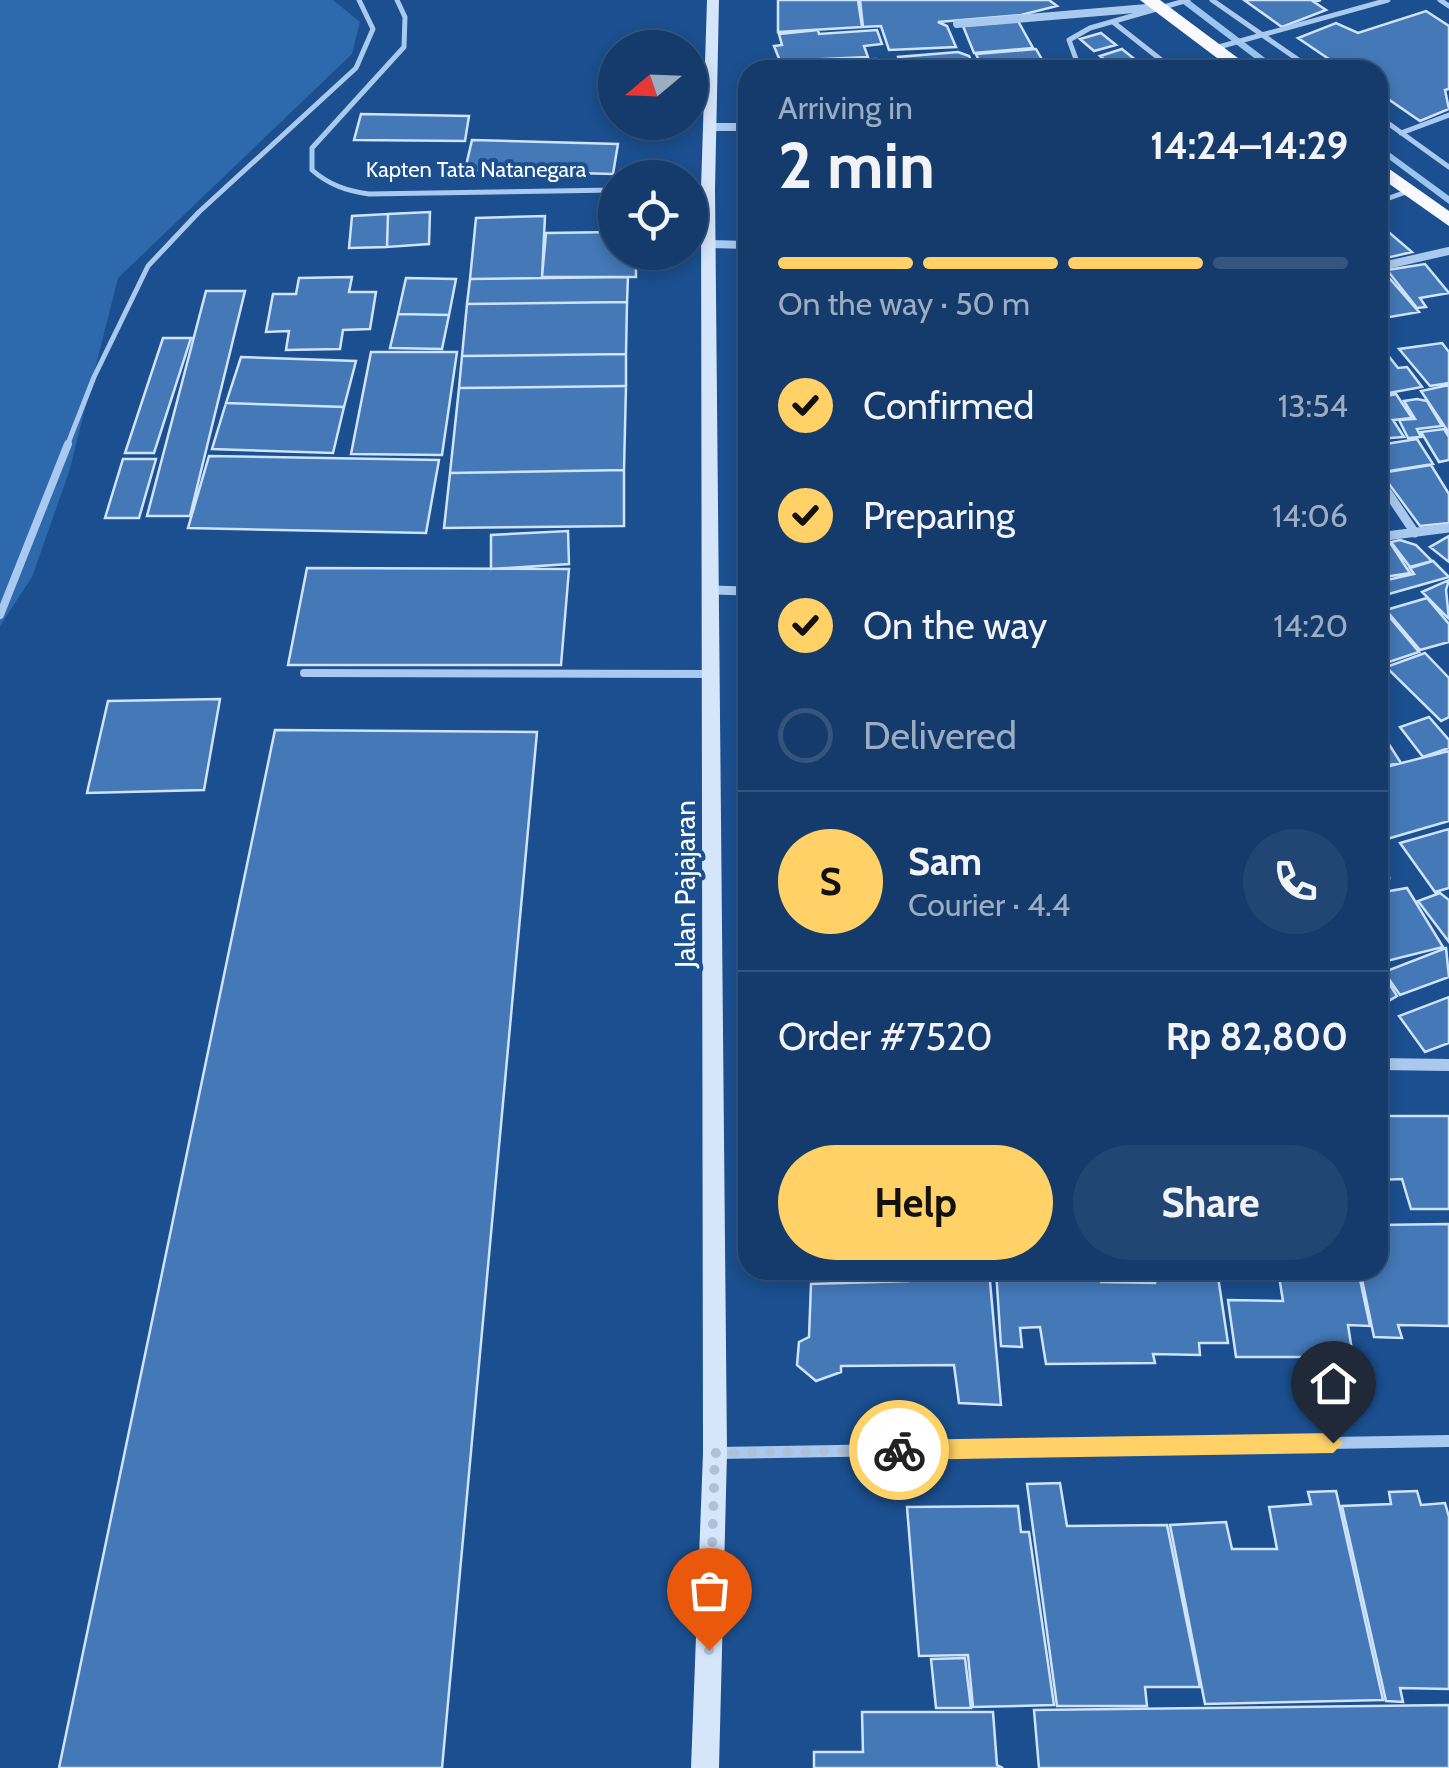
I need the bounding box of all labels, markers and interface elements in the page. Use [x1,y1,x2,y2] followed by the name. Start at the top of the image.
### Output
[598,30,708,140] north arrow
[598,30,708,270] map controls
[778,88,913,127] text: Arriving in
[1150,122,1348,169] text: 14:24–14:29
[778,125,935,204] text: 2 min
[366,156,587,183] street label: Kapten Tata Natanegara
[598,160,708,270] button: locate
[778,284,1030,323] text: On the way · 50 m
[778,378,833,433] icon: check
[863,382,1034,429] text: Confirmed
[1278,386,1348,425] text: 13:54
[778,488,833,543] icon: check
[863,492,1015,539] text: Preparing
[1272,496,1348,535] text: 14:06
[778,598,833,653] icon: check
[863,602,1047,649] text: On the way
[1273,606,1348,645] text: 14:20
[863,712,1017,759] text: Delivered
[668,800,702,969] street label: Jalan Pajajaran
[1243,829,1348,934] button: phone
[908,838,982,885] text: Sam
[819,858,842,905] text: S
[908,885,1070,924] text: Courier · 4.4
[778,1013,992,1060] text: Order #7520
[1166,1013,1348,1060] text: Rp 82,800
[778,1145,1053,1260] button: Help
[1073,1145,1348,1260] button: Share
[1291,1341,1376,1444] pin
[1306,1356,1361,1411] icon: home
[849,1400,949,1500] courier
[872,1423,927,1478] icon: bike
[667,1548,752,1651] pin
[682,1563,737,1618] icon: bag

